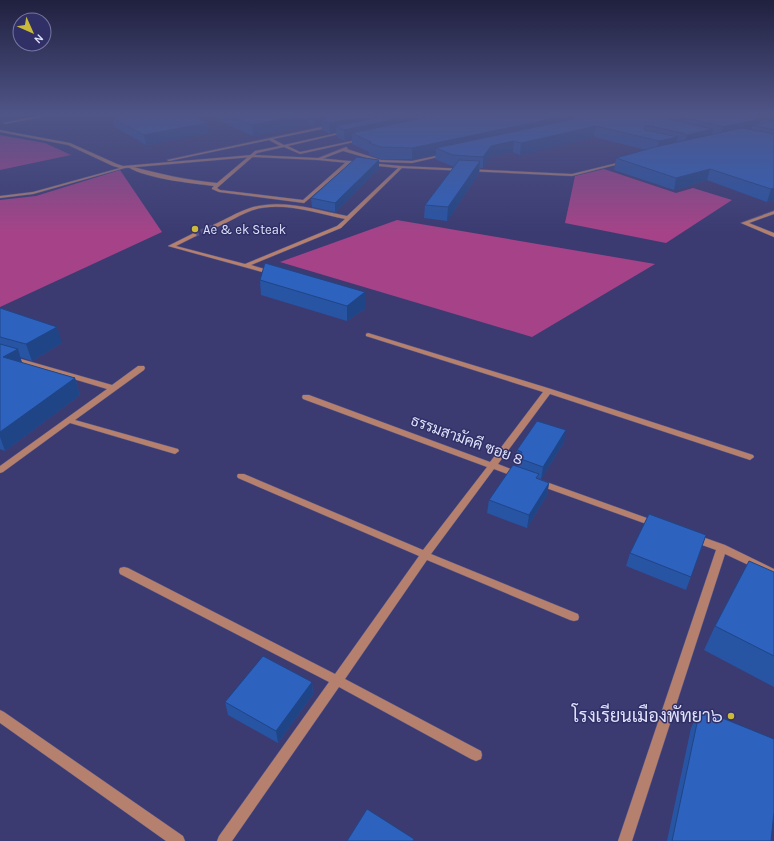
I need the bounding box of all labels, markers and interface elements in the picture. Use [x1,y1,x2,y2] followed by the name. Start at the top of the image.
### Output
[12,12,52,52] north arrow
[31,31,46,46] text: N
[203,222,286,237] place label: Ae & ek Steak
[190,224,200,234] marker: Ae & ek Steak
[408,410,526,469] street label: ธรรมสามัคคี ซอย 8
[571,703,723,727] place label: โรงเรียนเมืองพัทยา๖
[726,711,736,721] marker: โรงเรียนเมืองพัทยา๖

